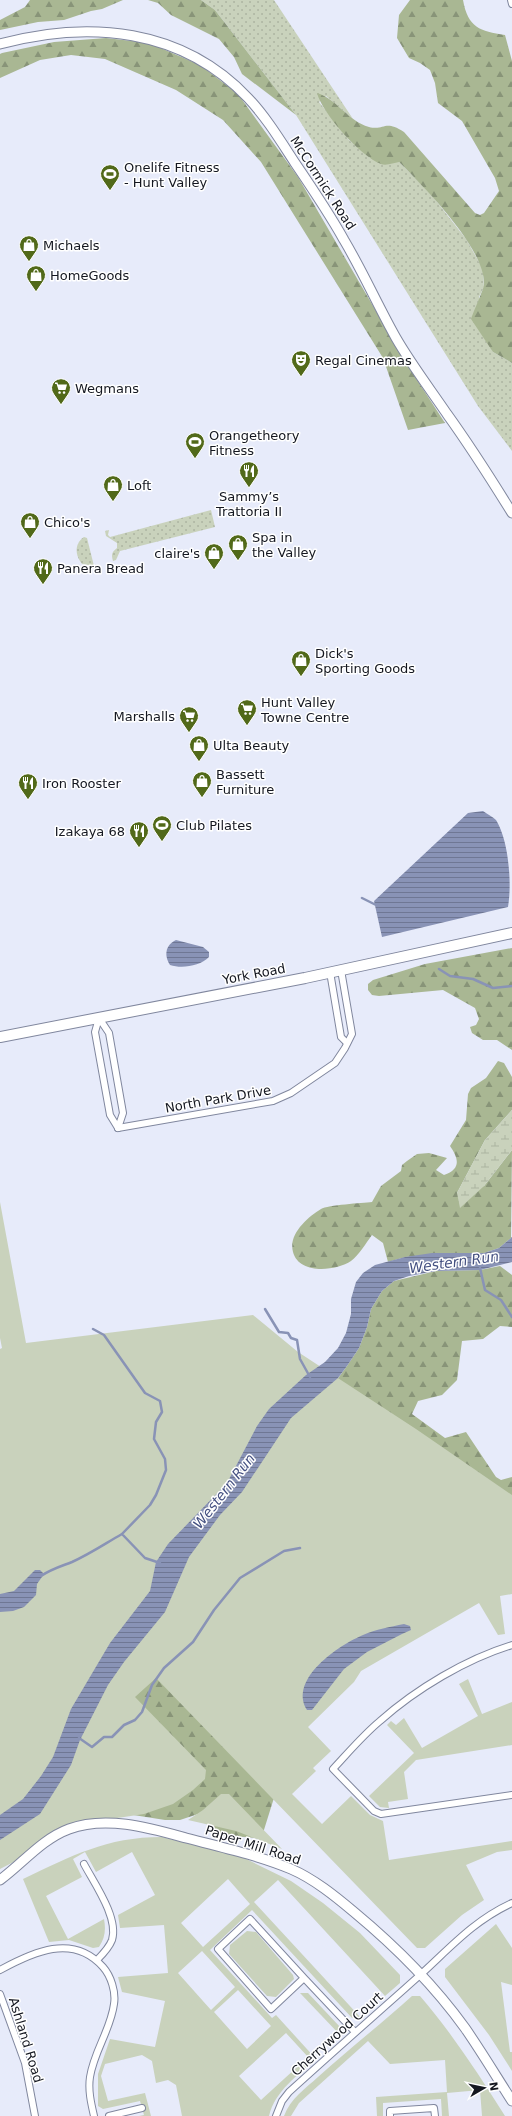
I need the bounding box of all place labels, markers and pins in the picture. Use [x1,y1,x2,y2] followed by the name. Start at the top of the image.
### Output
[124,160,220,190] place label: Onelife Fitness - Hunt Valley
[99,163,121,191] sports icon: Onelife Fitness - Hunt Valley
[18,234,40,262] shop icon: Michaels
[43,238,100,253] place label: Michaels
[25,264,47,292] shop icon: HomeGoods
[50,268,130,283] place label: HomeGoods
[290,349,312,377] theatre icon: Regal Cinemas
[315,353,412,368] place label: Regal Cinemas
[50,377,72,405] supermarket icon: Wegmans
[75,381,139,396] place label: Wegmans
[209,428,300,458] place label: Orangetheory Fitness
[184,431,206,459] sports icon: Orangetheory Fitness
[238,460,260,488] restaurant icon: Sammy’s Trattoria II
[102,474,124,502] shop icon: Loft
[127,478,151,493] place label: Loft
[215,489,282,519] place label: Sammy’s Trattoria II
[19,511,41,539] shop icon: Chico's
[44,515,91,530] place label: Chico's
[252,530,317,560] place label: Spa in the Valley
[227,533,249,561] shop icon: Spa in the Valley
[203,542,225,570] shop icon: claire's
[154,546,200,561] place label: claire's
[32,557,54,585] restaurant icon: Panera Bread
[57,561,144,576] place label: Panera Bread
[315,646,415,676] place label: Dick's Sporting Goods
[290,649,312,677] shop icon: Dick's Sporting Goods
[260,695,349,725] place label: Hunt Valley Towne Centre
[236,698,258,726] supermarket icon: Hunt Valley Towne Centre
[178,705,200,733] supermarket icon: Marshalls
[113,709,175,724] place label: Marshalls
[188,734,210,762] shop icon: Ulta Beauty
[213,738,290,753] place label: Ulta Beauty
[216,767,274,797] place label: Bassett Furniture
[191,770,213,798] shop icon: Bassett Furniture
[17,772,39,800] restaurant icon: Iron Rooster
[42,776,121,791] place label: Iron Rooster
[151,814,173,842] sports icon: Club Pilates
[176,818,252,833] place label: Club Pilates
[128,820,150,848] restaurant icon: Izakaya 68
[55,824,125,839] place label: Izakaya 68

